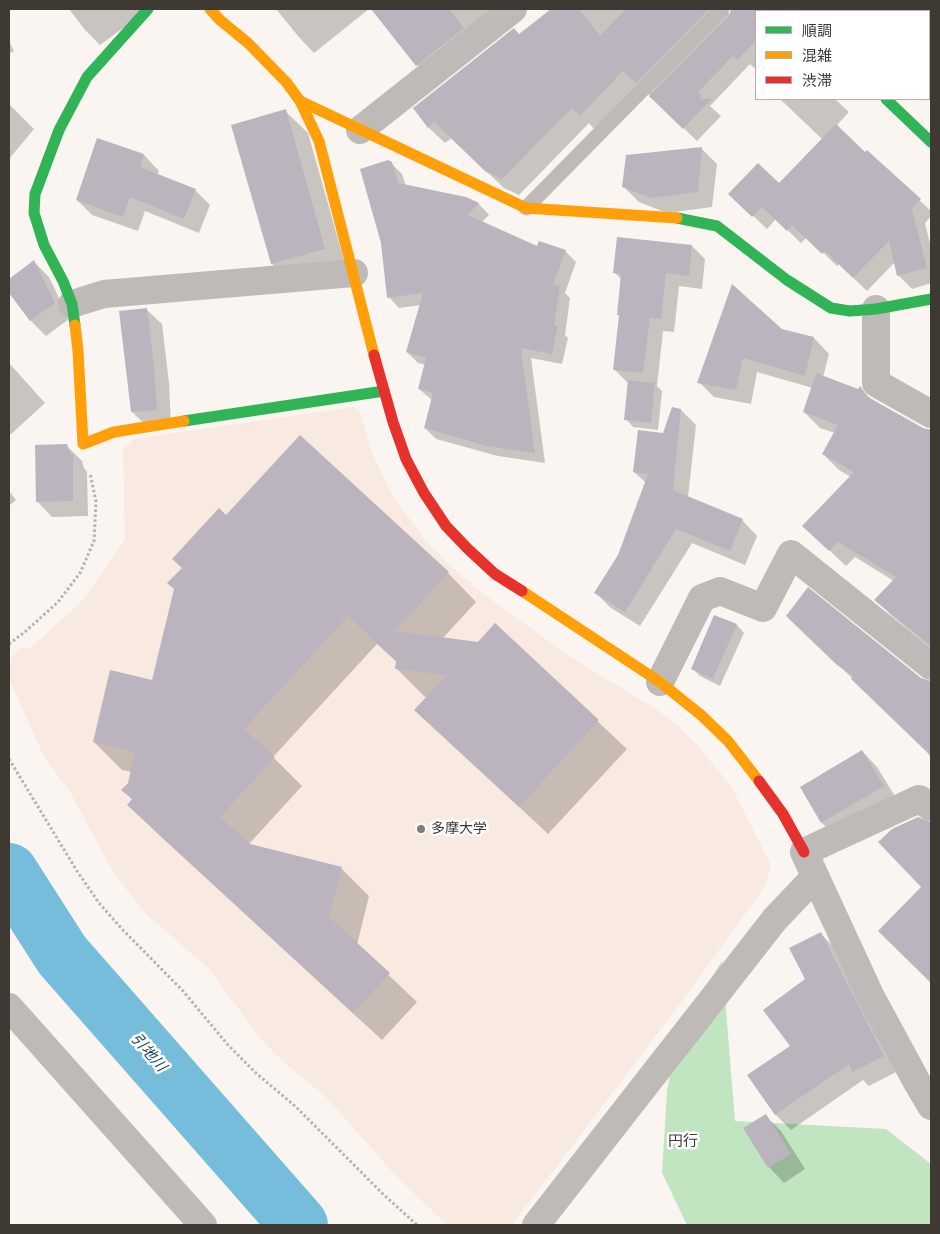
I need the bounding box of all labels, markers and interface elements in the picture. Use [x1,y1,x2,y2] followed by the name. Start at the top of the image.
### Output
[755,10,930,100] legend
[802,22,832,41] text: 順調
[802,47,832,66] text: 混雑
[802,72,832,91] text: 渋滞
[431,821,487,837] place label: 多摩大学
[415,823,427,835] marker: 多摩大学
[126,1030,170,1076] water label: 引地川
[668,1133,698,1151] district label: 円行

